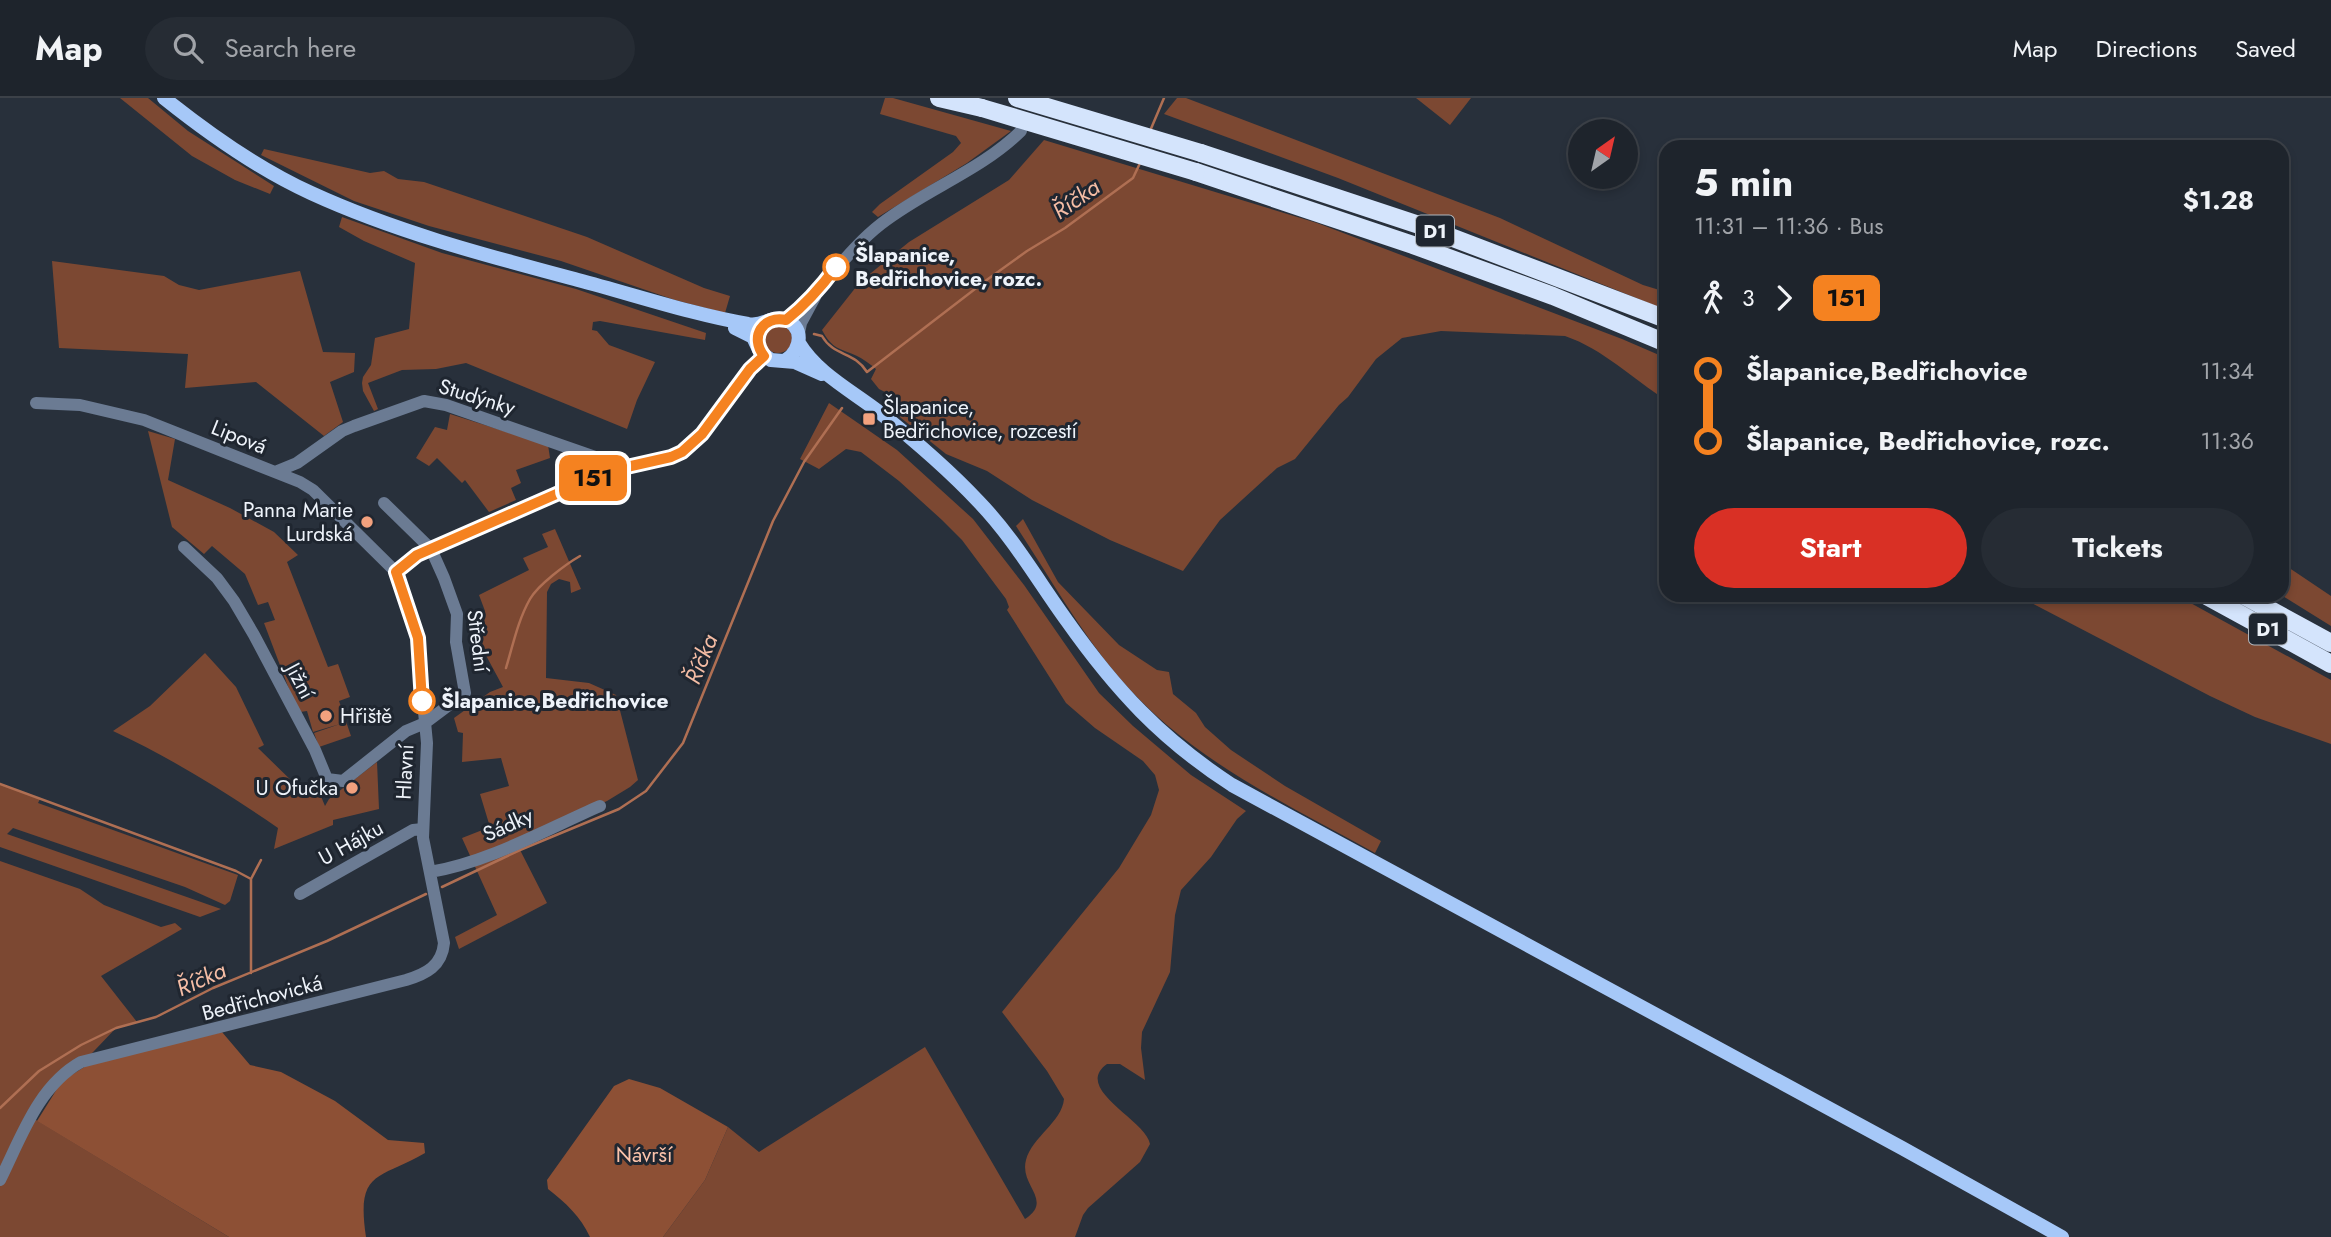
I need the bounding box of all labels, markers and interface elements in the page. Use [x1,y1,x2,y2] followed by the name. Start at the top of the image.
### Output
[145,17,635,80] search box
[35,25,103,72] text: Map
[169,29,207,67] icon: search
[225,29,356,67] text: Search here
[2013,31,2058,66] text: Map
[2096,31,2197,66] text: Directions
[2235,31,2296,66] text: Saved
[1568,119,1638,189] north arrow
[1568,119,1638,189] map controls
[1694,155,1793,210] text: 5 min
[1045,170,1107,228] water label: Říčka
[2183,181,2254,219] text: $1.28
[1694,209,1884,243] text: 11:31 – 11:36 · Bus
[1416,216,1454,246] road number: D1
[855,240,1042,294] place label: Šlapanice, Bedřichovice, rozc.
[823,254,849,280] marker: Šlapanice, Bedřichovice, rozc.
[1694,279,1732,317] icon: walk
[1765,279,1803,317] icon: forward
[1827,280,1866,315] text: 151
[1742,281,1755,315] text: 3
[1746,352,2028,390] text: Šlapanice,Bedřichovice
[2200,354,2254,388] text: 11:34
[435,371,520,423] street label: Studýnky
[883,392,1078,446] place label: Šlapanice, Bedřichovice, rozcestí
[861,411,877,427] marker: Šlapanice, Bedřichovice, rozcestí
[207,412,271,462] street label: Lipová
[1746,422,2110,460] text: Šlapanice, Bedřichovice, rozc.
[2201,424,2254,458] text: 11:36
[553,455,633,501] line badge: 151
[573,460,613,495] text: 151
[243,495,353,549] place label: Panna Marie Lurdská
[1694,508,1967,588] button: Start
[1981,508,2254,588] button: Tickets
[359,514,375,530] marker: Panna Marie Lurdská
[459,608,497,675] street label: Střední
[2249,614,2287,644] road number: D1
[676,628,727,689] water label: Říčka
[277,655,323,706] street label: Jižní
[441,686,668,716] place label: Šlapanice,Bedřichovice
[409,688,435,714] marker: Šlapanice,Bedřichovice
[340,701,392,731] place label: Hřiště
[318,708,334,724] marker: Hřiště
[389,742,422,801] street label: Hlavní
[256,773,338,803] place label: U Ofučka
[344,780,360,796] marker: U Ofučka
[478,800,539,849] street label: Sádky
[313,813,389,873] street label: U Hájku
[171,953,232,1005] water label: Říčka
[198,968,326,1028] street label: Bedřichovická
[616,1140,674,1170] park label: Návrší

